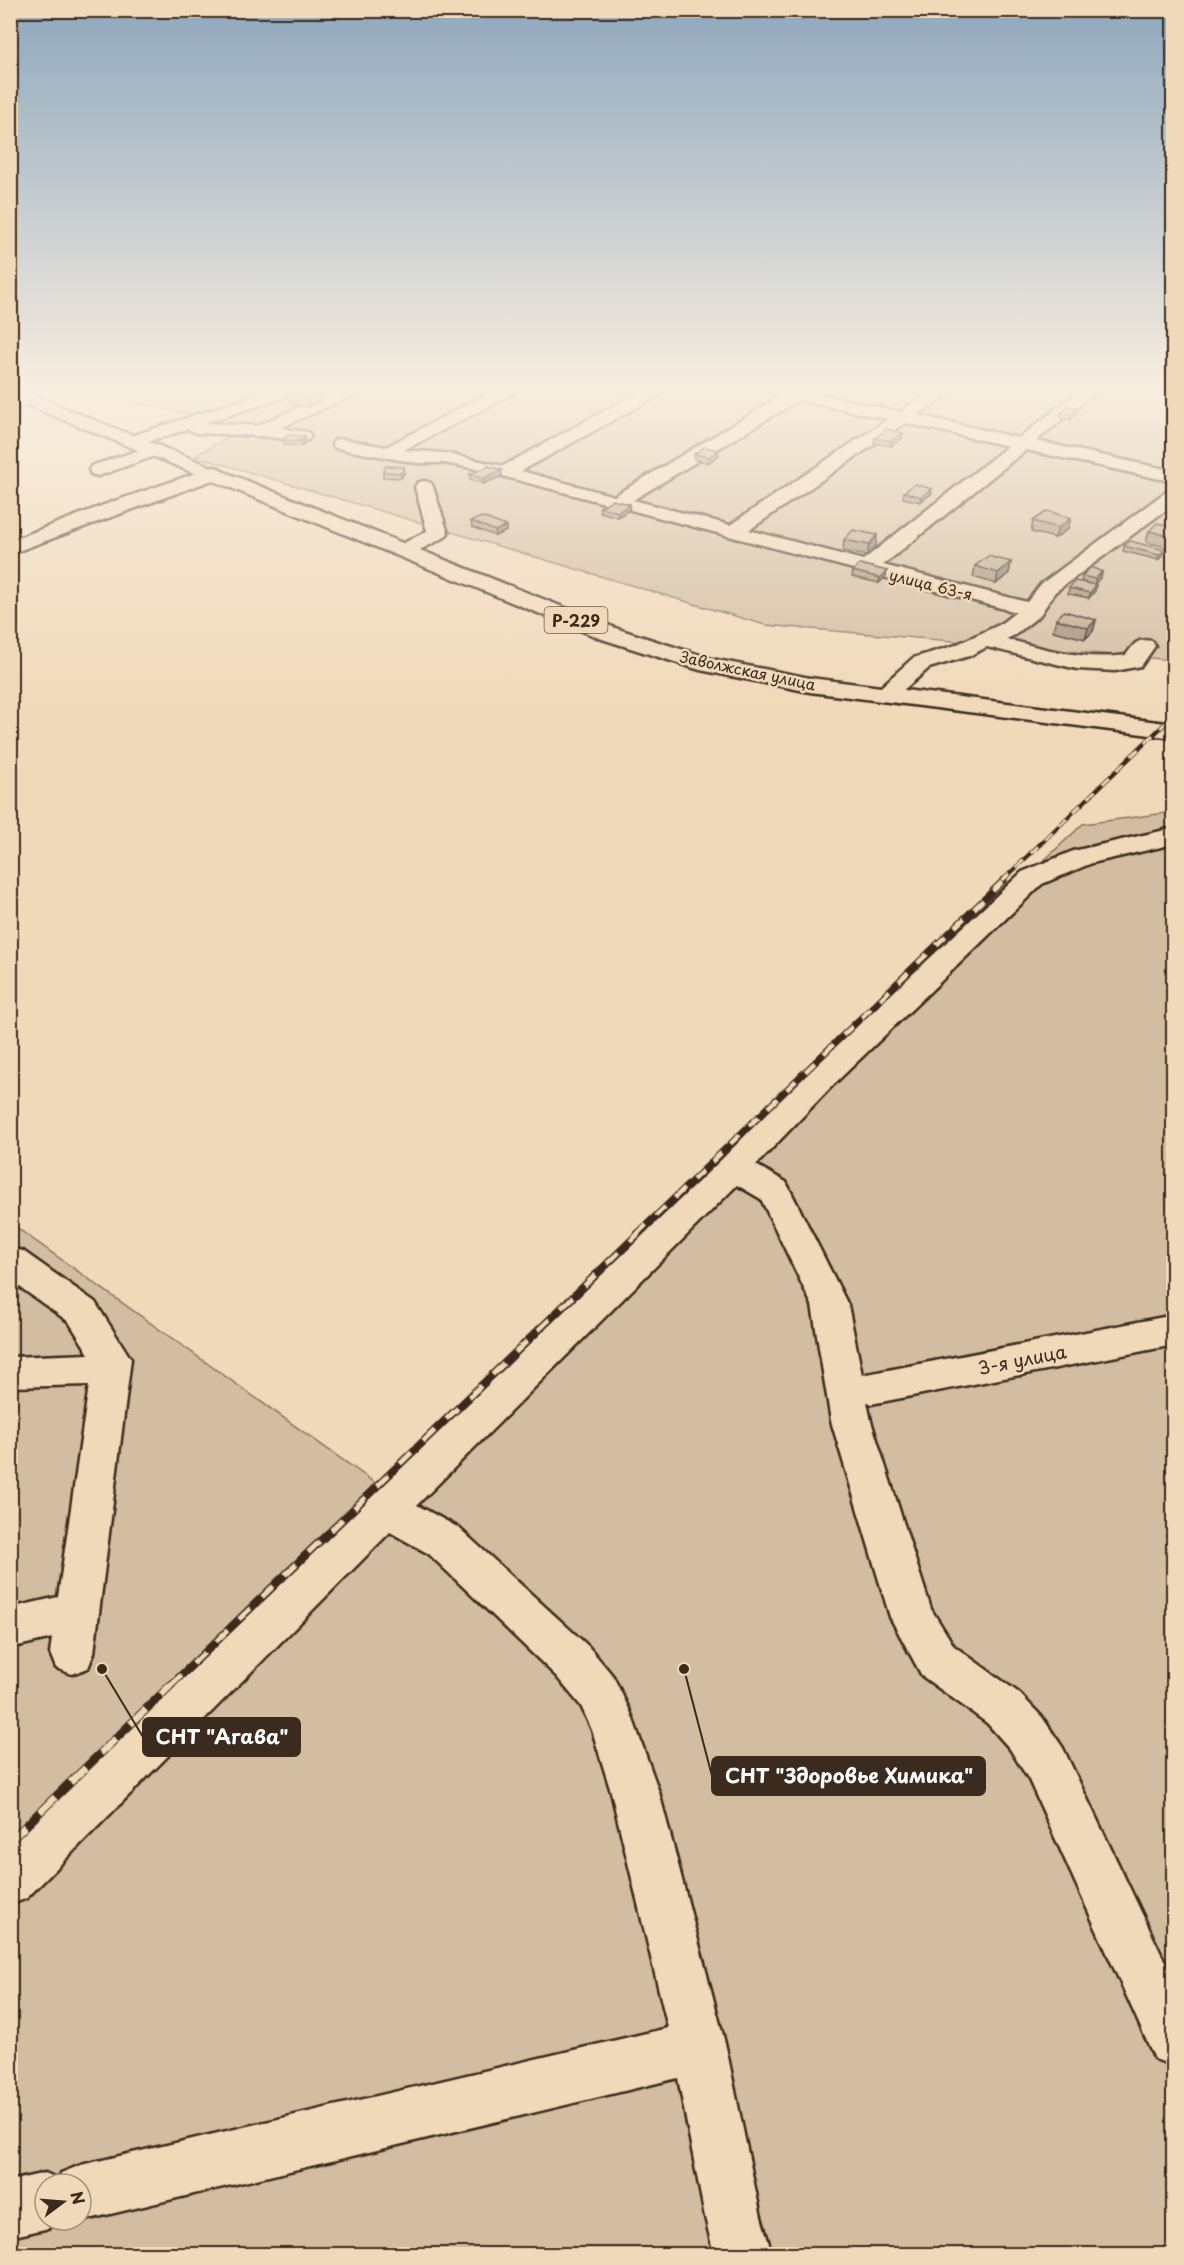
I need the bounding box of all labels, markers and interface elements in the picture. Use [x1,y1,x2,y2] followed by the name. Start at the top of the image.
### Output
[887,563,975,605] street label: улица 63-я
[544,607,608,633] road number: Р-229
[678,644,818,696] street label: Заволжская улица
[975,1337,1069,1381] street label: 3-я улица
[143,1718,300,1756] callout: СНТ "Агава"
[156,1721,288,1751] text: СНТ "Агава"
[712,1757,985,1795] callout: СНТ "Здоровье Химика"
[725,1760,973,1790] text: СНТ "Здоровье Химика"
[33,2172,93,2232] north arrow
[65,2188,92,2207] text: N

